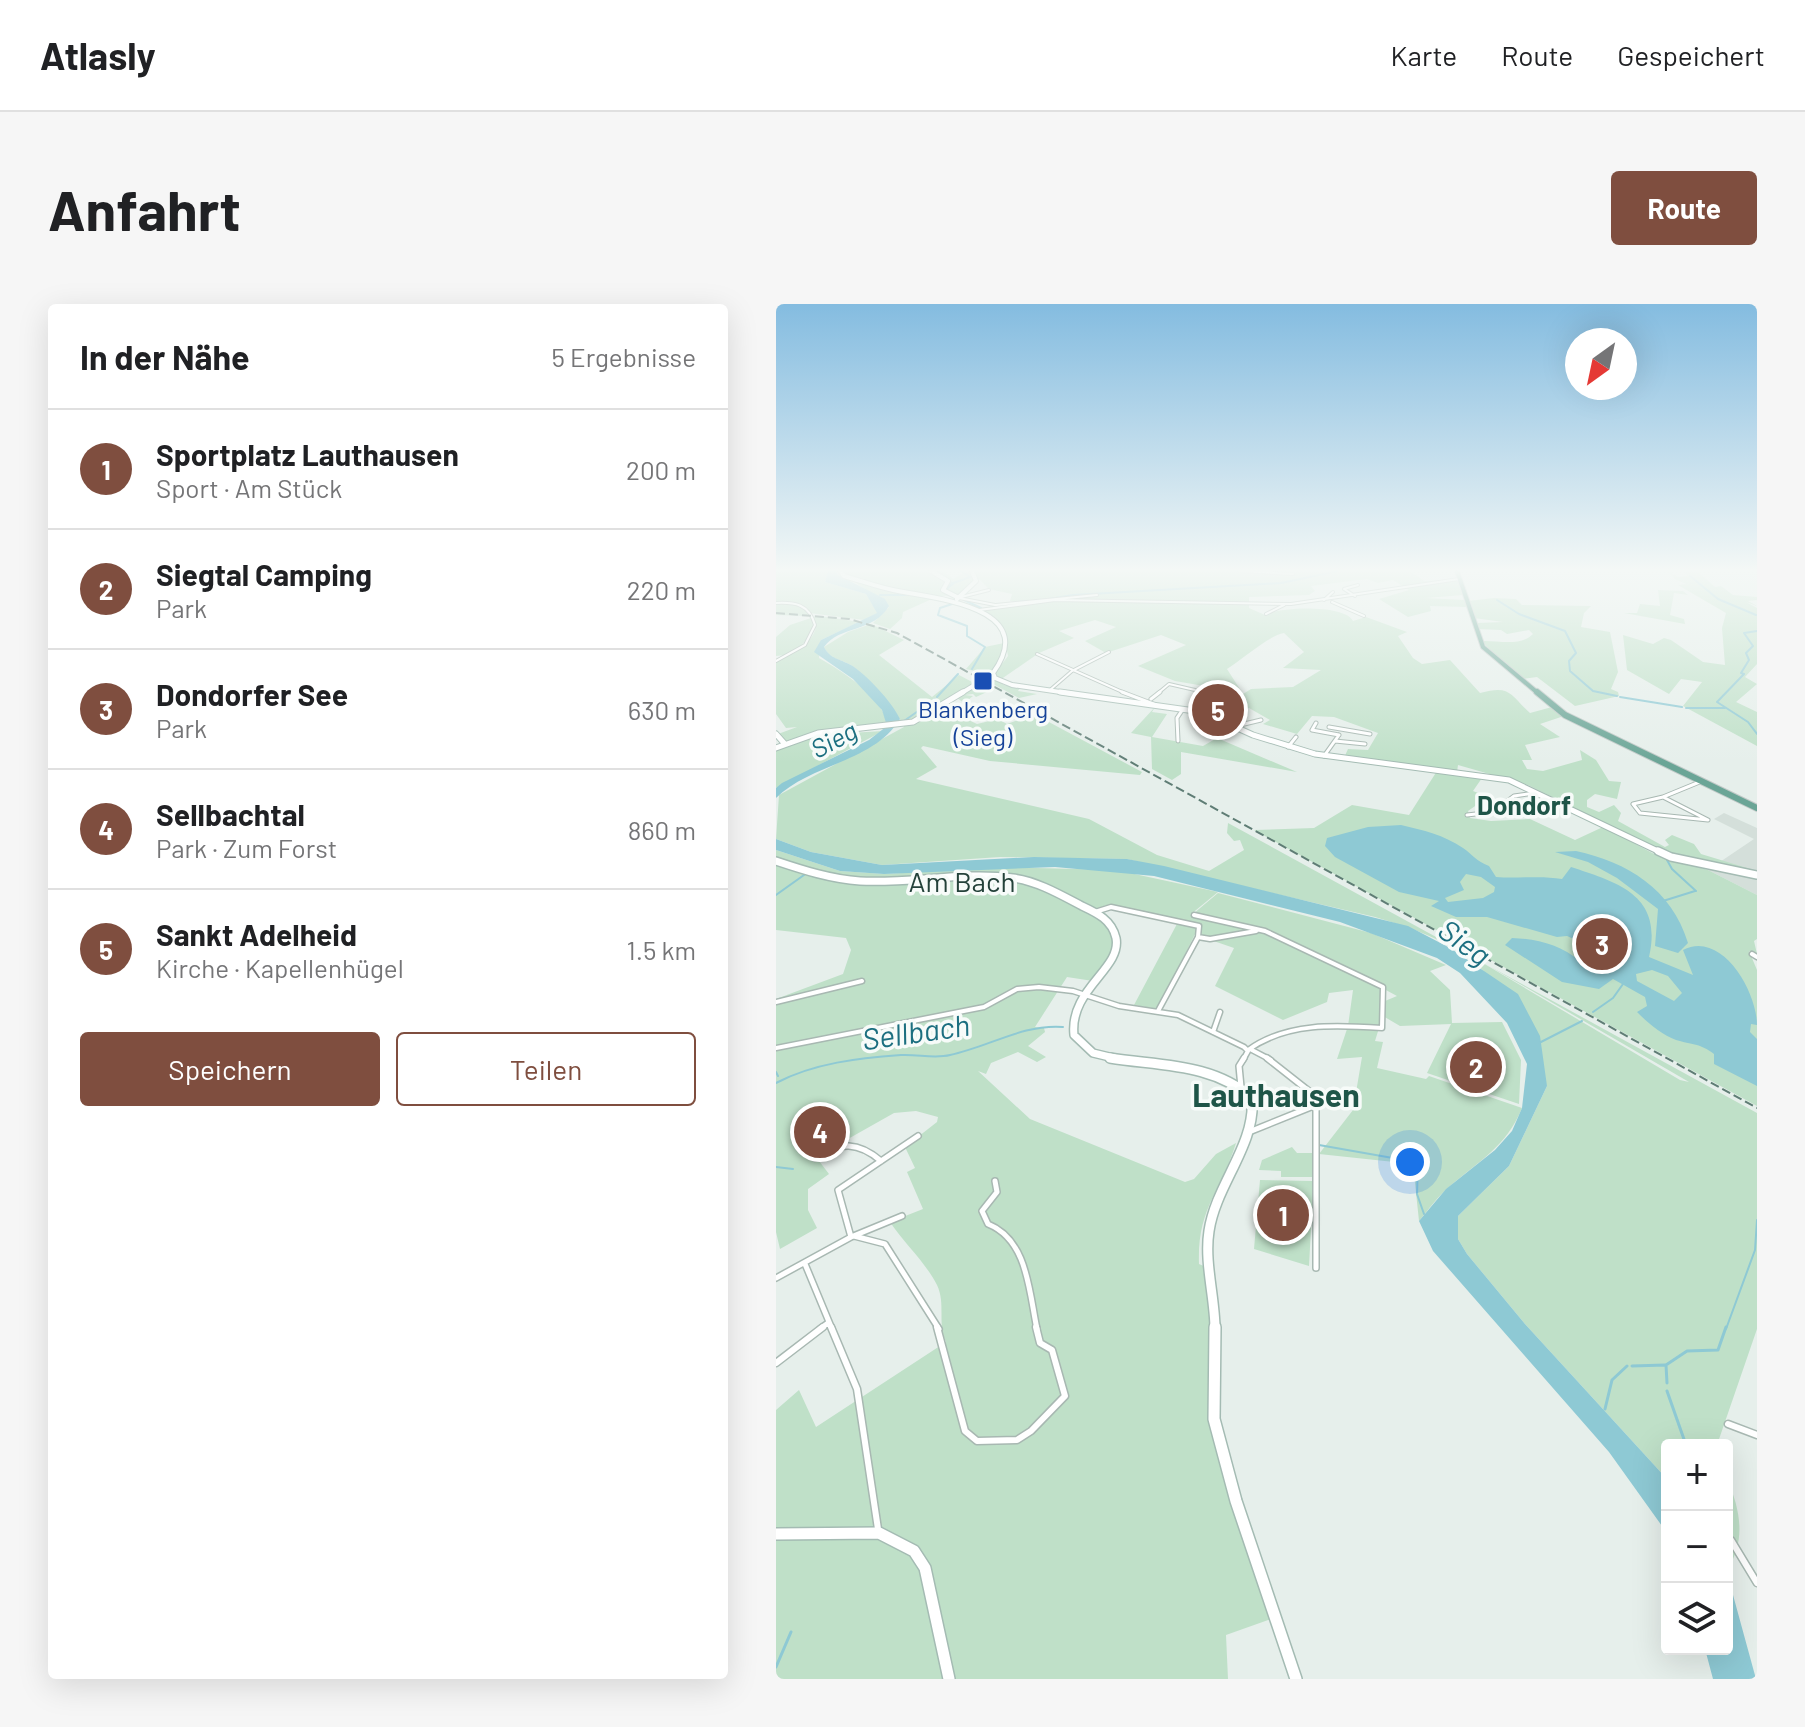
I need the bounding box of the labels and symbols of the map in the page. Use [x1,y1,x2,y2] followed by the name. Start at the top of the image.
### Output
[1565,328,1637,400] north arrow
[972,670,994,692] marker: Blankenberg (Sieg)
[1192,680,1244,740] pin: 5
[918,694,1048,751] place label: Blankenberg (Sieg)
[805,714,862,764] water label: Sieg
[1477,789,1571,820] district label: Dondorf
[908,864,1016,898] street label: Am Bach
[1432,910,1498,972] water label: Sieg
[1576,914,1628,974] pin: 3
[860,1006,972,1056] water label: Sellbach
[1450,1037,1502,1097] pin: 2
[1192,1075,1360,1113] district label: Lauthausen
[794,1102,846,1162] pin: 4
[1390,1142,1430,1182] your location
[1257,1185,1309,1245] pin: 1

